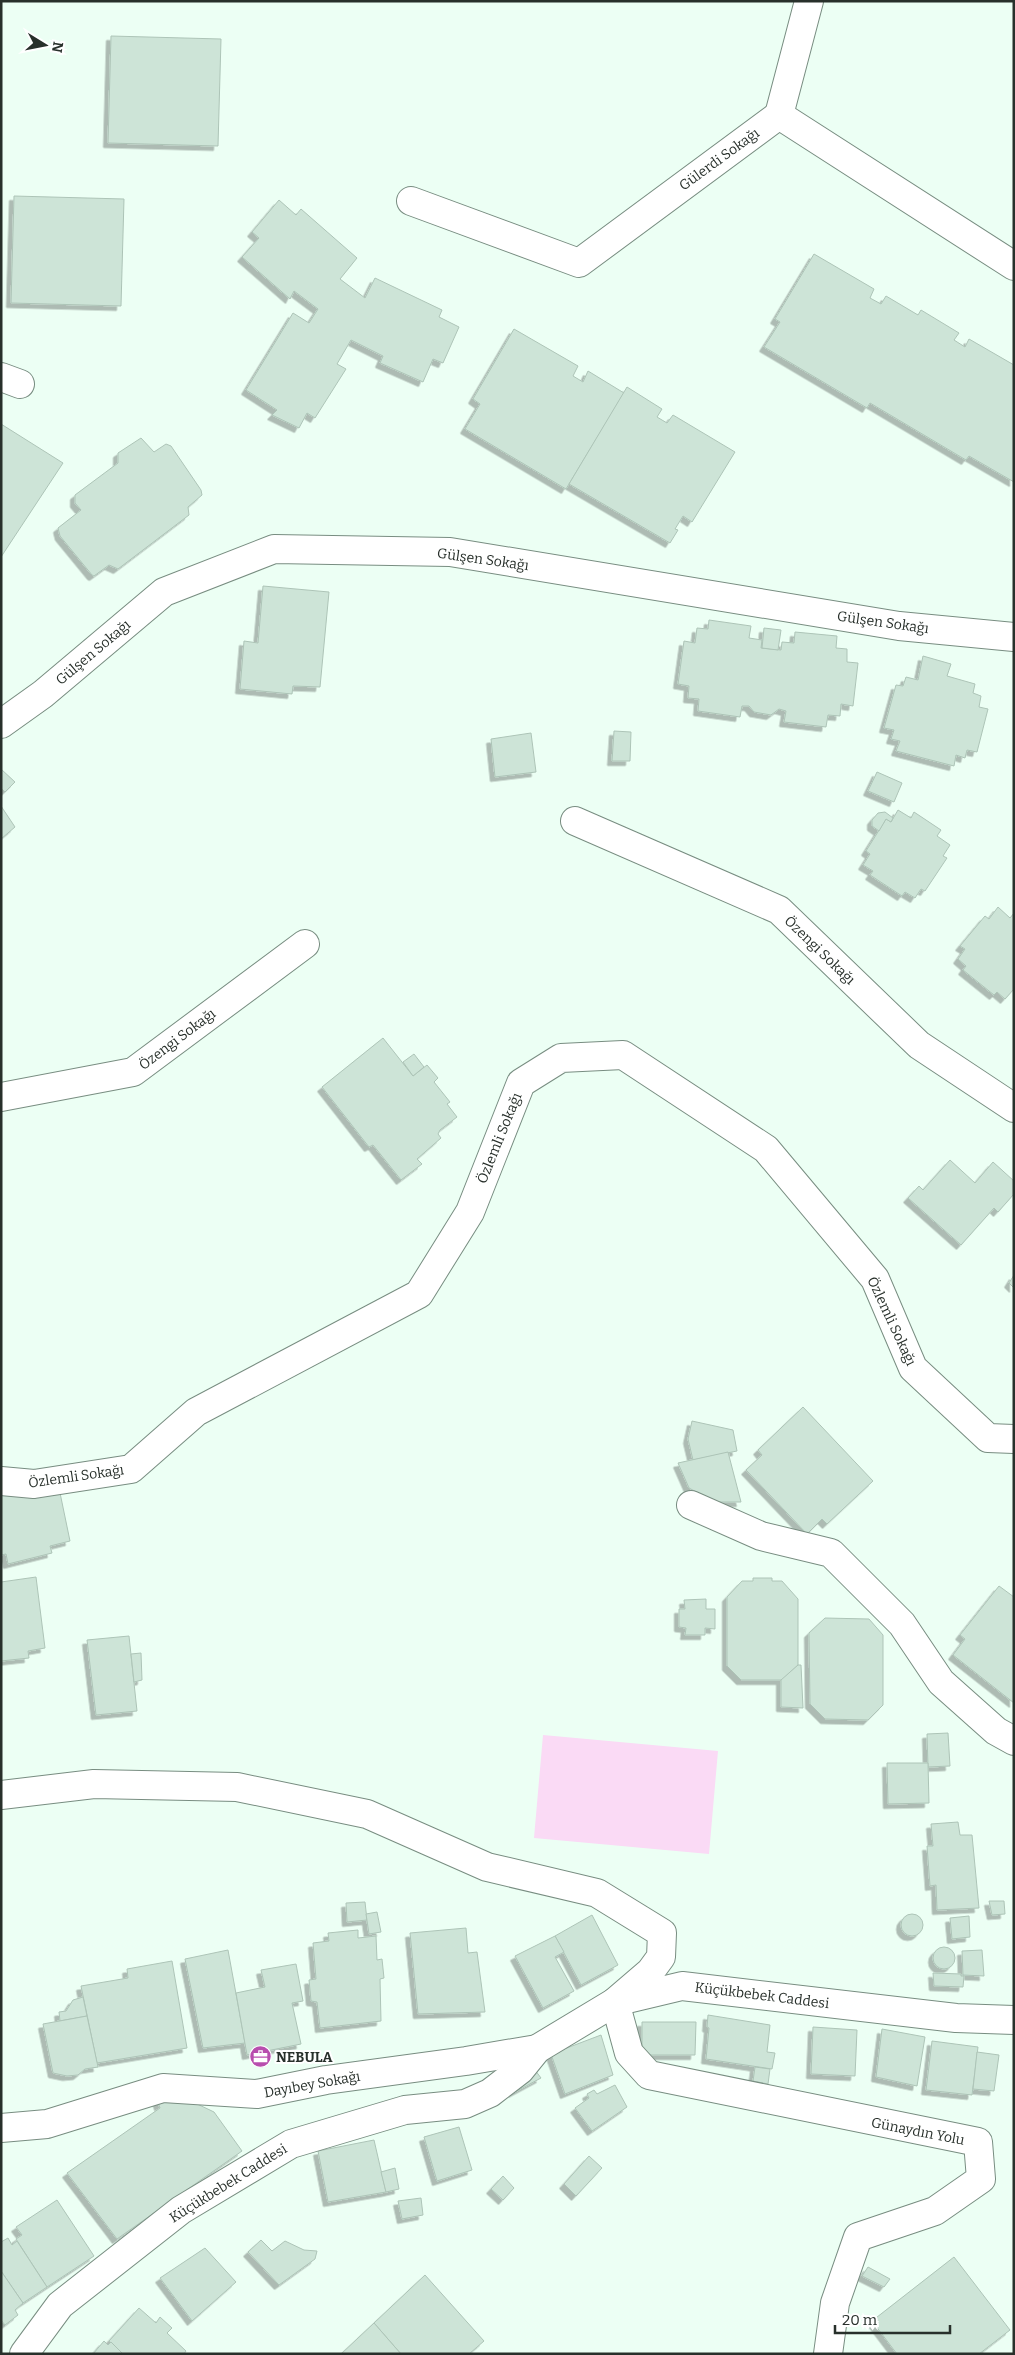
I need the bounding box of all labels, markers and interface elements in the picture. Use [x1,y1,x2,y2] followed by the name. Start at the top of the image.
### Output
[20,20,70,70] north arrow
[48,40,67,54] text: N
[676,125,763,194] street label: Gülerdi Sokağı
[436,545,530,574] street label: Gülşen Sokağı
[836,608,930,637] street label: Gülşen Sokağı
[52,616,134,689] street label: Gülşen Sokağı
[781,912,858,988] street label: Özengi Sokağı
[136,1005,219,1074] street label: Özengi Sokağı
[474,1090,525,1186] street label: Özlemli Sokağı
[863,1274,920,1369] street label: Özlemli Sokağı
[27,1461,125,1492] street label: Özlemli Sokağı
[694,1979,830,2012] street label: Küçükbebek Caddesi
[248,2045,272,2069] office icon: NEBULA
[276,2049,332,2066] place label: NEBULA
[263,2068,362,2101] street label: Dayıbey Sokağı
[870,2114,966,2149] street label: Günaydın Yolu
[166,2140,290,2226] street label: Küçükbebek Caddesi
[835,2302,950,2334] scale bar
[842,2311,878,2329] text: 20 m

